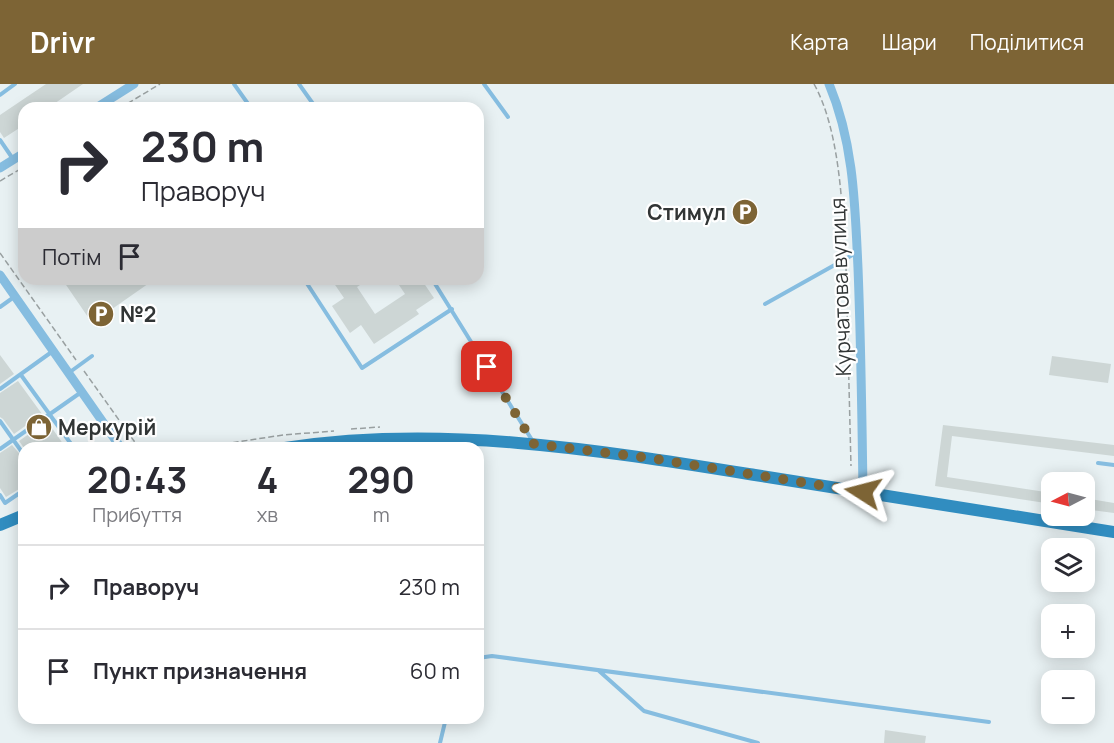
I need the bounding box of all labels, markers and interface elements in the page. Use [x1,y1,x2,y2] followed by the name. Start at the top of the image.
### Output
[30,23,95,61] text: Drivr
[790,28,849,56] text: Карта
[882,28,937,56] text: Шари
[970,28,1084,56] text: Поділитися
[141,117,264,175] text: 230 m
[42,126,120,204] icon: right
[141,172,265,209] text: Праворуч
[730,197,760,227] parking icon: Стимул
[823,197,857,377] street label: Курчатова вулиця
[647,198,726,226] place label: Стимул
[113,240,146,273] icon: arrive
[42,242,101,272] text: Потім
[86,299,116,329] parking icon: №2
[120,300,156,328] place label: №2
[461,341,512,392] pin
[470,350,503,383] icon: arrive
[24,412,54,442] shop icon: Меркурій
[58,413,156,441] place label: Меркурій
[87,455,187,504] text: 20:43
[256,455,278,504] text: 4
[347,455,415,504] text: 290
[831,460,895,524] position arrow
[1041,472,1095,526] north arrow
[1041,472,1095,724] map controls
[92,501,182,528] text: Прибуття
[257,501,278,528] text: хв
[373,501,390,528] text: m
[1041,538,1095,592] button: layers
[42,571,75,604] icon: right
[93,572,199,602] text: Праворуч
[399,572,460,602] text: 230 m
[1041,604,1095,658] button: +
[42,655,75,688] icon: arrive
[93,656,307,686] text: Пункт призначення
[410,656,460,686] text: 60 m
[1041,670,1095,724] button: −

